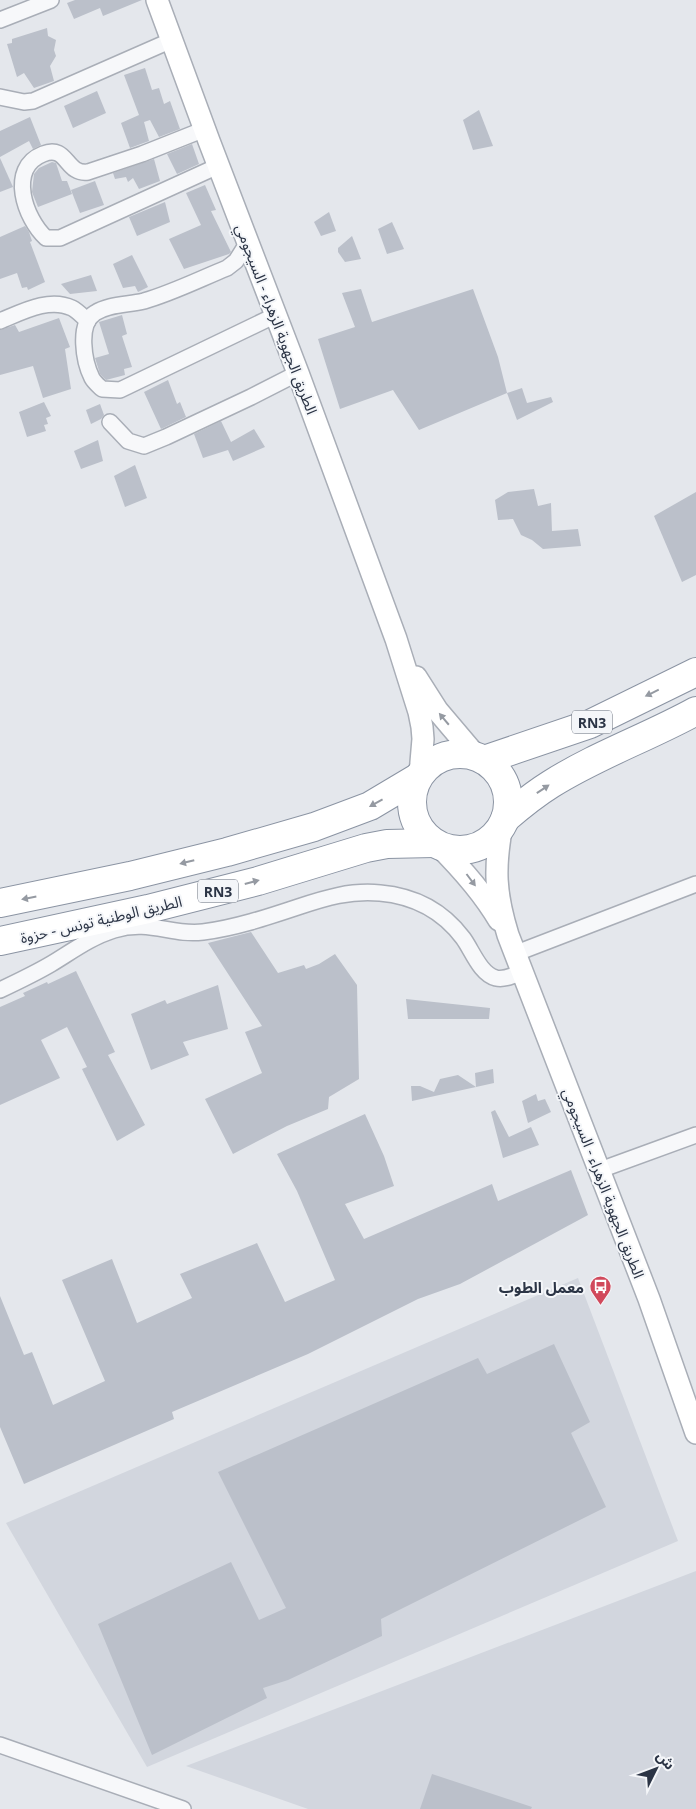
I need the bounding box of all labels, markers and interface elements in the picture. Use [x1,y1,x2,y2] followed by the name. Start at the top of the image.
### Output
[229,221,323,418] street label: الطريق الجهوية الزهراء - السيجومي
[645,690,659,698] one-way arrow
[572,710,612,734] road number: RN3
[438,714,450,726] one-way arrow
[537,784,550,794] one-way arrow
[368,799,383,807] one-way arrow
[180,858,195,866] one-way arrow
[466,873,477,886] one-way arrow
[244,878,259,886] one-way arrow
[198,879,238,902] road number: RN3
[18,891,184,948] street label: الطريق الوطنية تونس - حزوة
[22,894,37,902] one-way arrow
[556,1085,650,1282] street label: الطريق الجهوية الزهراء - السيجومي
[588,1275,612,1306] bus stop icon: معمل الطوب
[499,1277,584,1297] place label: معمل الطوب
[631,1744,681,1794] north arrow
[653,1746,680,1773] text: ش

